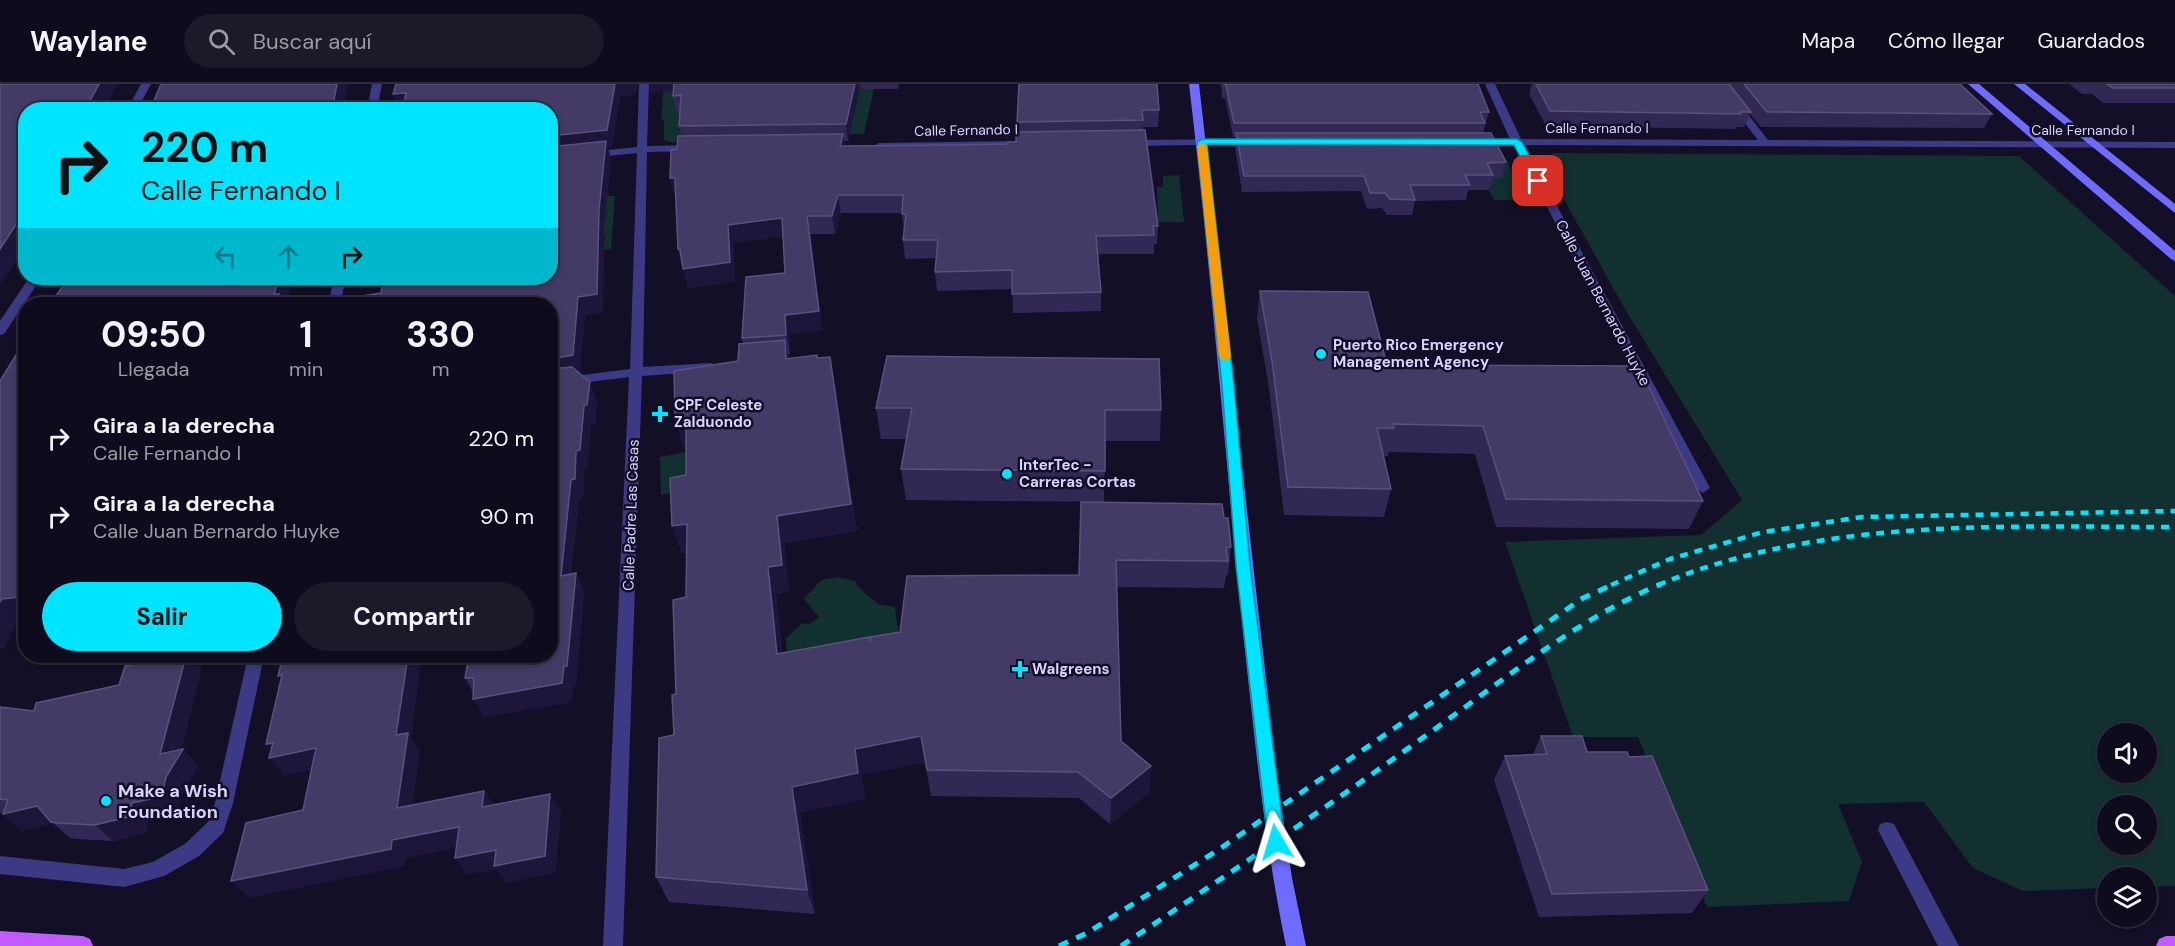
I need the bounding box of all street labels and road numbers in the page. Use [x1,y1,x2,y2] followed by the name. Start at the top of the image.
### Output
[1545,119,1649,137] street label: Calle Fernando I
[914,120,1018,140] street label: Calle Fernando I
[2031,121,2135,139] street label: Calle Fernando I
[1551,217,1655,389] street label: Calle Juan Bernardo Huyke
[618,439,644,591] street label: Calle Padre Las Casas

